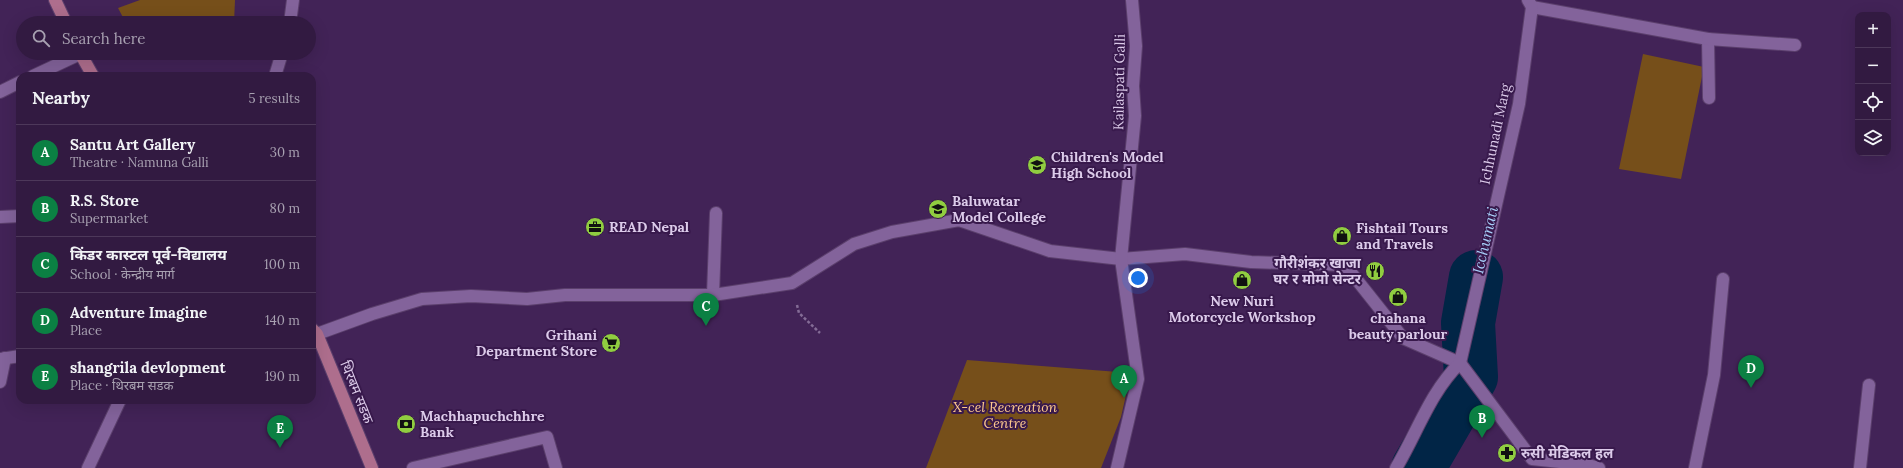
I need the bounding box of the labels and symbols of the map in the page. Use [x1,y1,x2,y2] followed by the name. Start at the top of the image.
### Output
[1109,34,1129,130] street label: Kailaspati Galli
[1476,82,1515,186] street label: Ichhunadi Marg
[1051,148,1164,182] place label: Children's Model High School
[1026,154,1048,176] school or university icon: Children's Model High School
[952,192,1047,226] place label: Baluwatar Model College
[927,198,949,220] school or university icon: Baluwatar Model College
[1468,205,1502,275] water label: Icchumati
[584,216,606,238] office icon: READ Nepal
[609,218,690,236] place label: READ Nepal
[1356,219,1448,253] place label: Fishtail Tours and Travels
[1331,225,1353,247] shop icon: Fishtail Tours and Travels
[1273,254,1362,288] place label: गौरीशंकर खाजा घर र मोमो सेन्टर
[1364,260,1386,282] restaurant icon: गौरीशंकर खाजा घर र मोमो सेन्टर
[1128,268,1148,288] your location
[1231,269,1253,291] shop icon: New Nuri Motorcycle Workshop
[1387,286,1409,308] shop icon: chahana beauty parlour
[1168,292,1316,326] place label: New Nuri Motorcycle Workshop
[693,293,719,326] pin: C
[1348,309,1448,343] place label: chahana beauty parlour
[476,326,597,360] place label: Grihani Department Store
[600,332,622,354] supermarket icon: Grihani Department Store
[1738,355,1764,388] pin: D
[336,358,378,426] street label: थिरबम सडक
[1111,365,1137,398] pin: A
[953,398,1057,432] park label: X-cel Recreation Centre
[1469,405,1495,438] pin: B
[420,407,545,441] place label: Machhapuchchhre Bank
[395,413,417,435] bank icon: Machhapuchchhre Bank
[267,415,293,448] pin: E
[1496,442,1518,464] pharmacy icon: रुसी मेडिकल हल
[1521,444,1614,462] place label: रुसी मेडिकल हल

